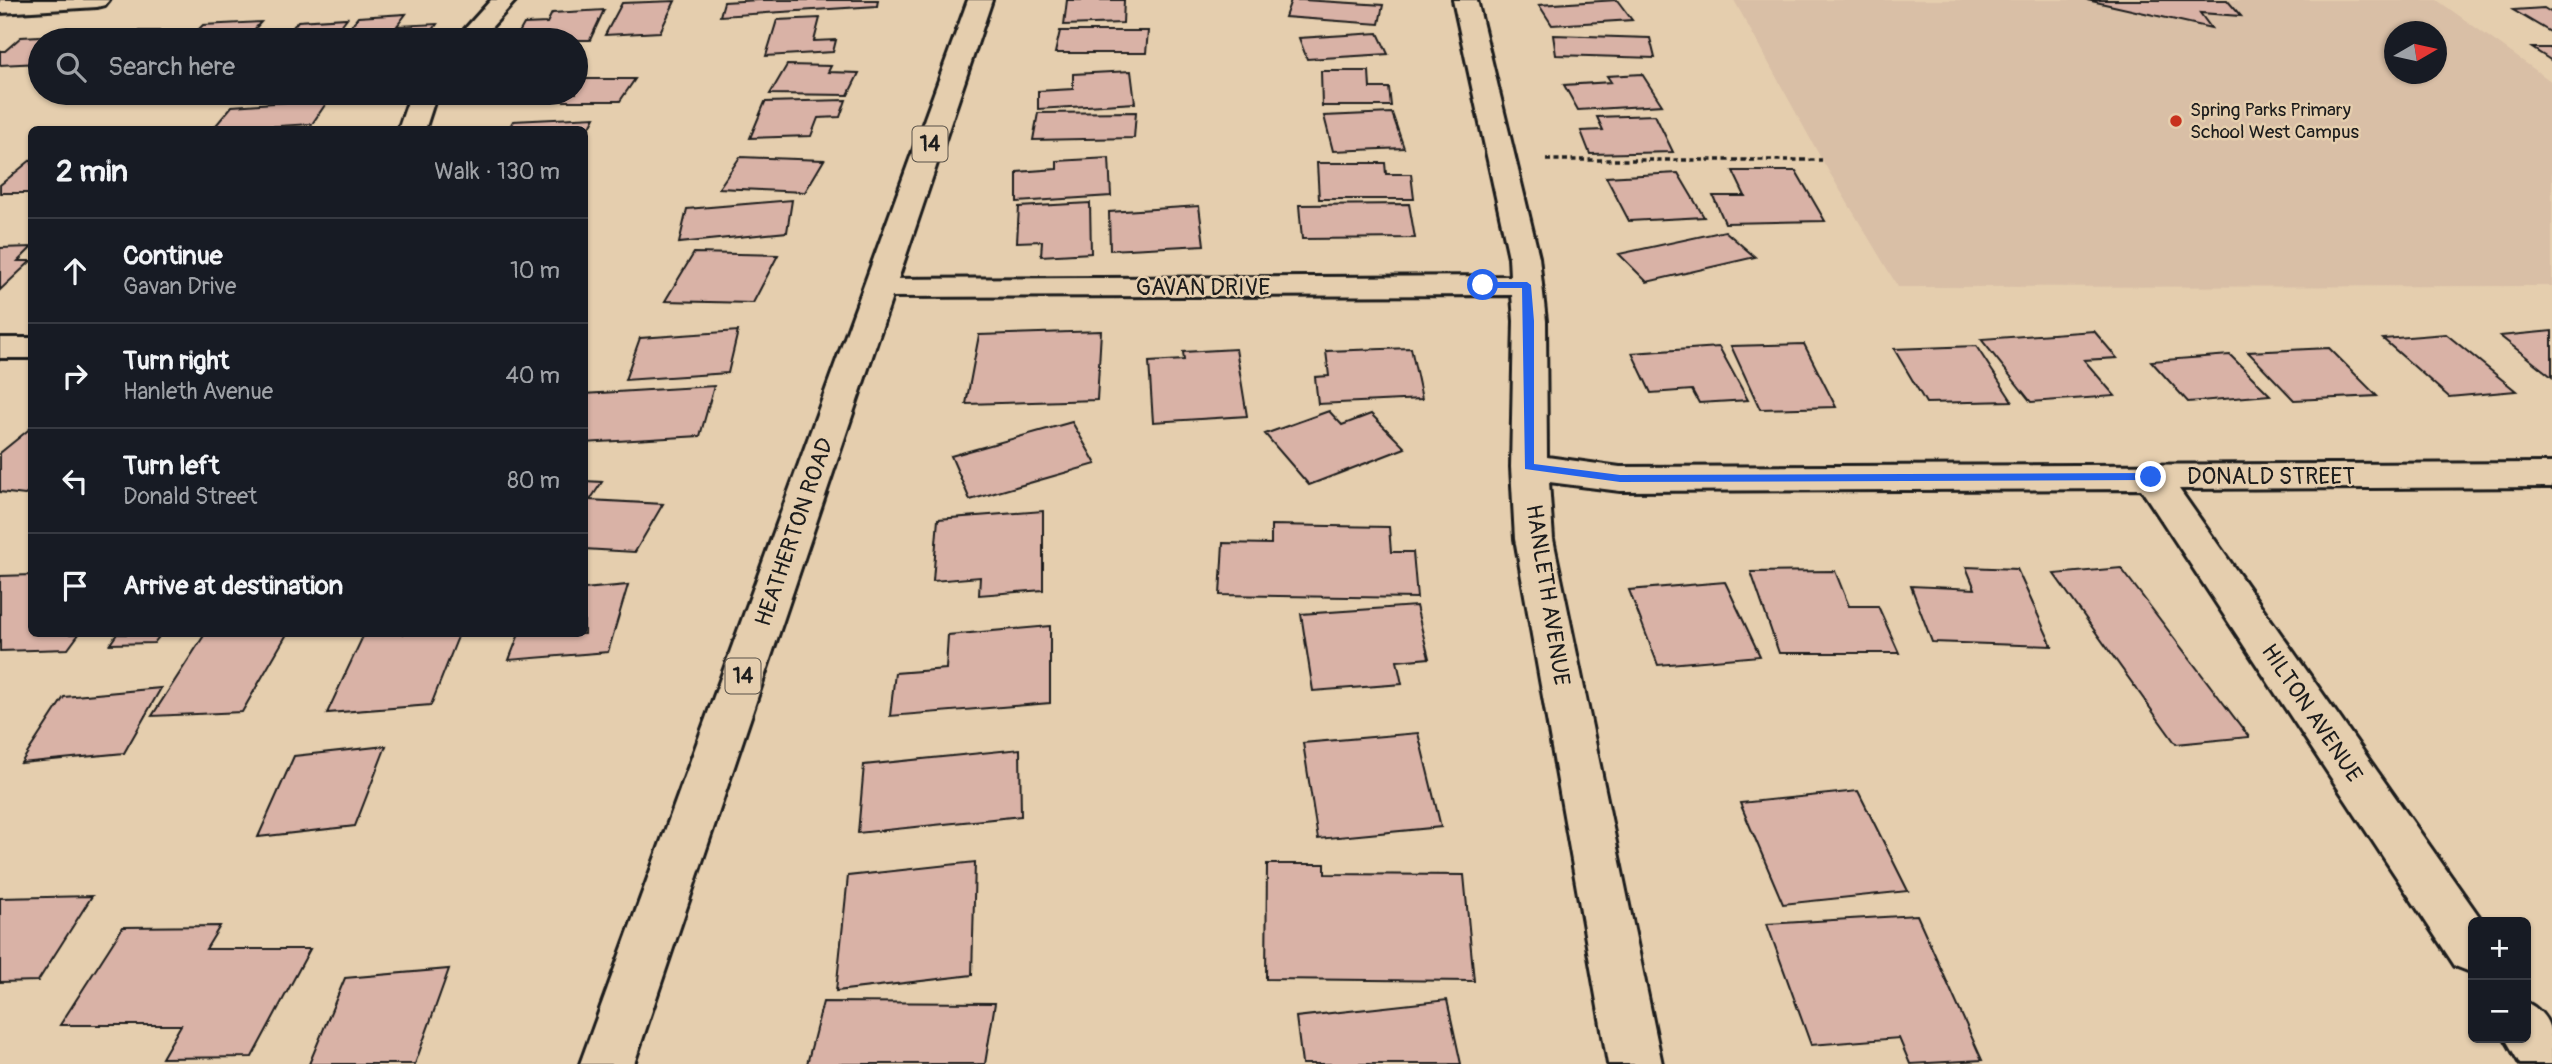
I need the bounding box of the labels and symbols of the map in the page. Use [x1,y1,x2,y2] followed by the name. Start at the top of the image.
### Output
[2384,21,2447,84] north arrow
[2190,98,2360,144] place label: Spring Parks Primary School West Campus
[2168,113,2184,129] marker: Spring Parks Primary School West Campus
[912,127,948,162] road number: 14
[1467,269,1498,300] route start
[1136,273,1270,302] street label: GAVAN DRIVE
[748,434,840,630] street label: HEATHERTON ROAD
[2135,461,2166,492] route end
[2187,462,2355,491] street label: DONALD STREET
[1519,502,1577,688] street label: HANLETH AVENUE
[2255,638,2369,788] street label: HILTON AVENUE
[726,658,760,694] road number: 14

